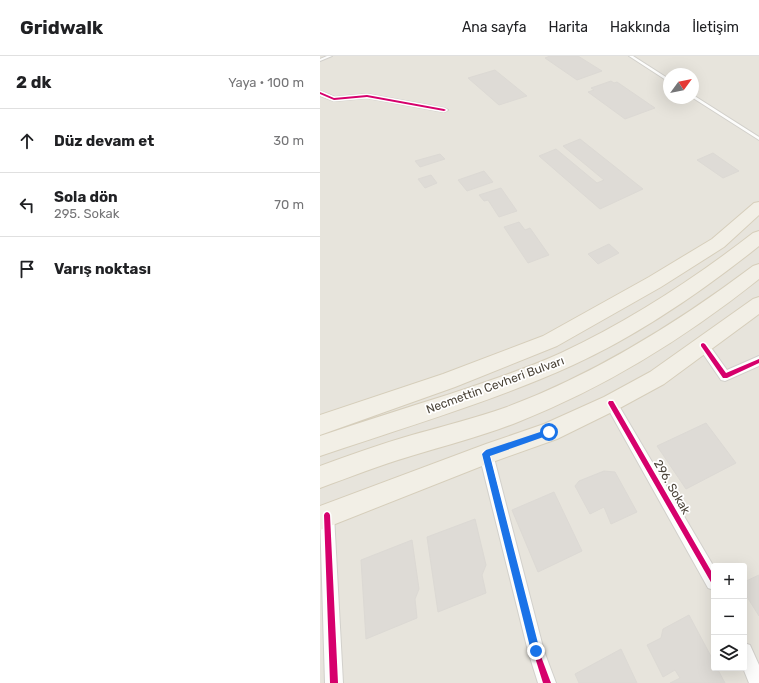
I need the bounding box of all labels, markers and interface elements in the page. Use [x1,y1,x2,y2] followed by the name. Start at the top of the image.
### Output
[20,16,103,39] text: Gridwalk
[462,19,526,36] text: Ana sayfa
[548,19,588,36] text: Harita
[610,19,670,36] text: Hakkında
[692,19,739,36] text: İletişim
[663,68,699,104] north arrow
[16,72,51,92] text: 2 dk
[228,75,304,90] text: Yaya · 100 m
[16,130,38,152] icon: ahead
[54,132,154,150] text: Düz devam et
[273,133,304,148] text: 30 m
[54,188,118,206] text: Sola dön
[16,194,38,216] icon: left
[274,197,304,212] text: 70 m
[54,206,119,221] text: 295. Sokak
[16,258,38,280] icon: arrive
[54,260,151,278] text: Varış noktası
[424,353,566,417] street label: Necmettin Cevheri Bulvarı
[540,423,558,441] route start
[651,457,694,517] street label: 296. Sokak
[711,563,747,671] map controls
[711,563,747,599] button: +
[711,599,747,635] button: −
[711,635,747,671] button: layers
[527,642,545,660] route end

